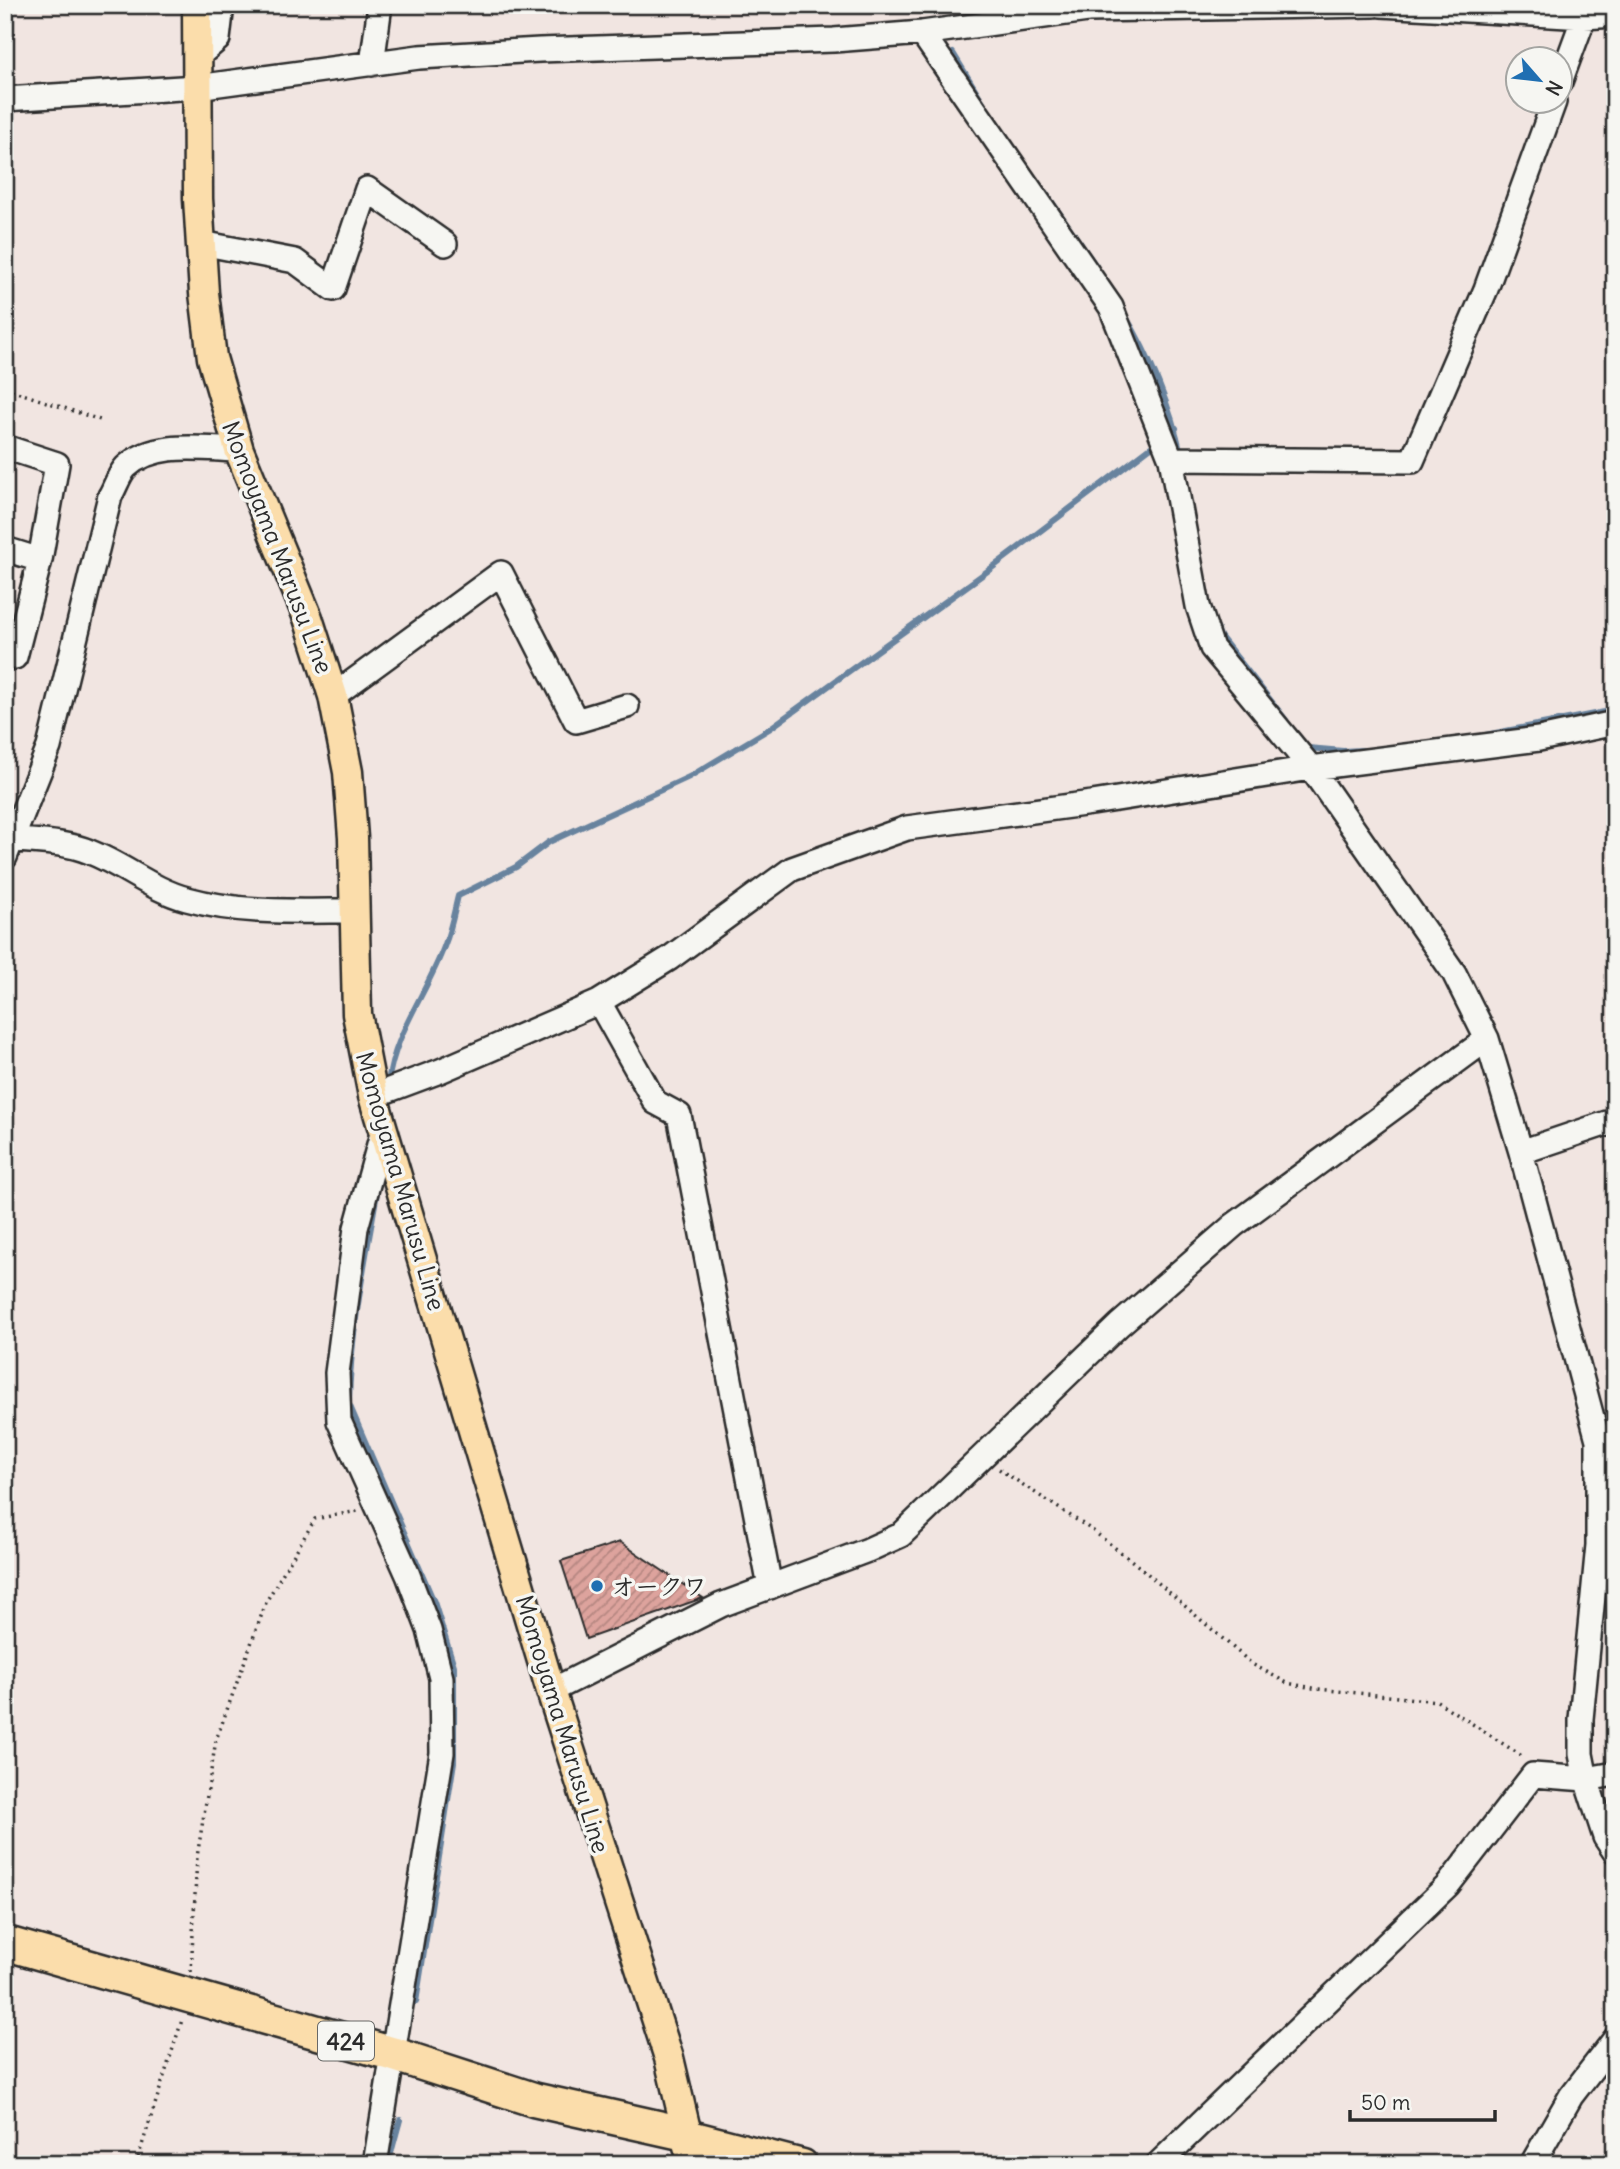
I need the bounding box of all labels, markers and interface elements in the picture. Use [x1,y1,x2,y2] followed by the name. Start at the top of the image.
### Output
[1504,46,1574,116] north arrow
[1540,77,1568,99] text: N
[216,417,340,677] street label: Momoyama Marusu Line
[350,1048,452,1314] street label: Momoyama Marusu Line
[611,1571,707,1601] place label: オークワ
[589,1578,605,1594] marker: オークワ
[510,1592,616,1856] street label: Momoyama Marusu Line
[318,2022,374,2060] road number: 424
[1350,2078,1496,2122] scale bar
[1361,2089,1410,2116] text: 50 m

